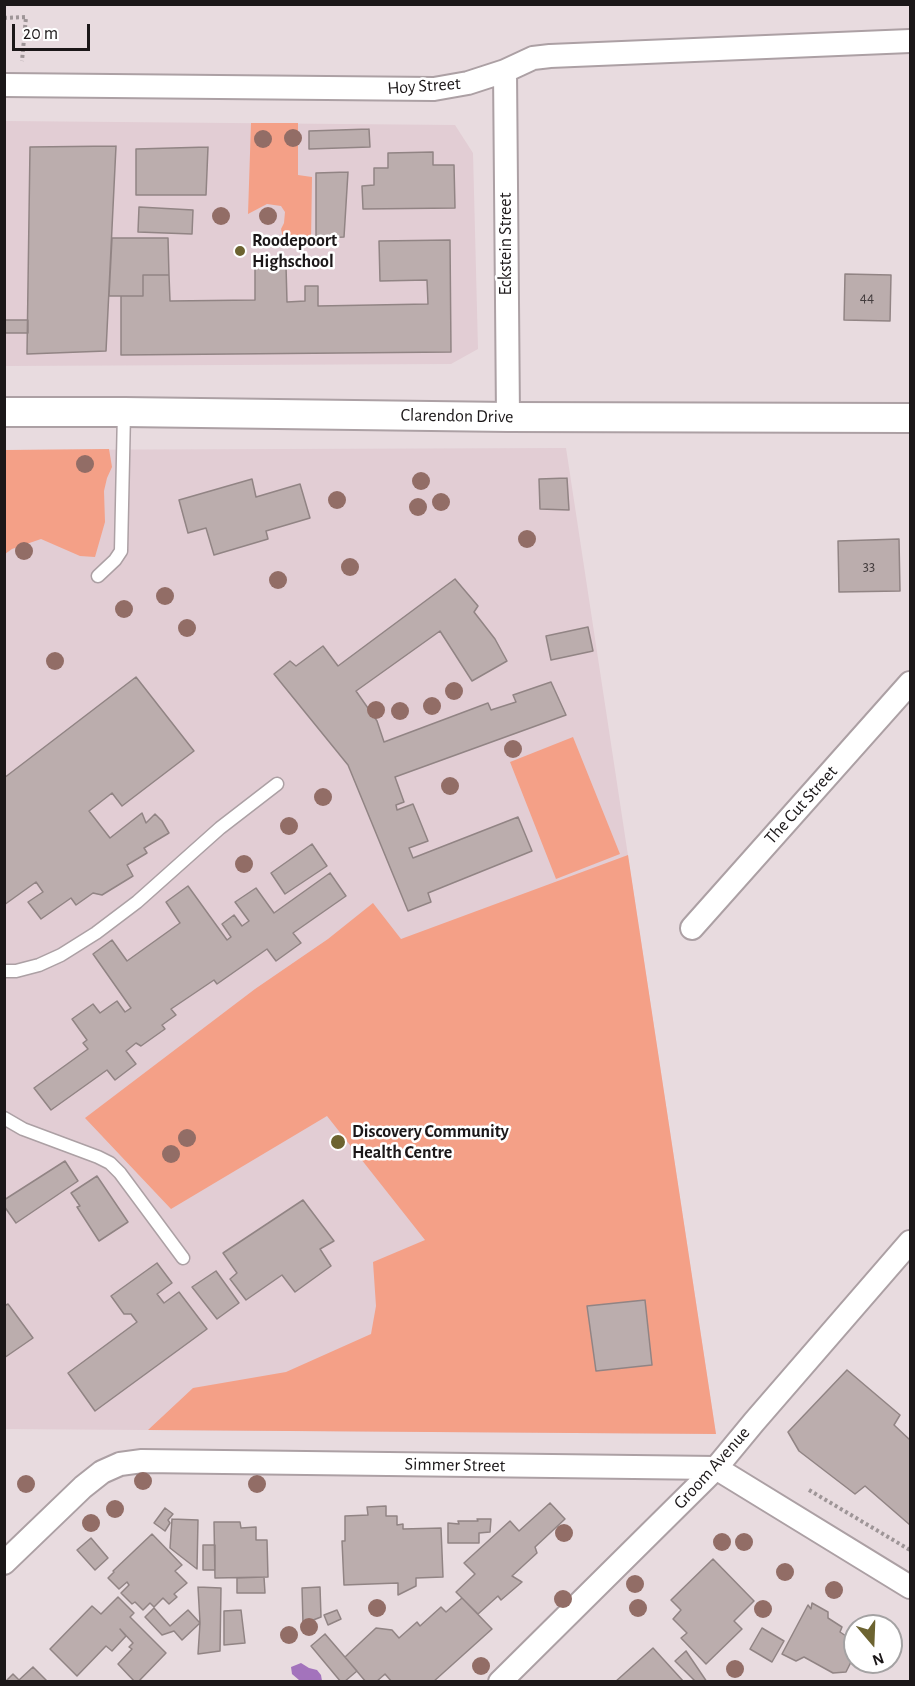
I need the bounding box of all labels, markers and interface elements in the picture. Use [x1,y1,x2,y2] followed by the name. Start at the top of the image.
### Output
[15,12,93,50] scale bar
[23,25,58,43] text: 20 m
[387,73,461,99] street label: Hoy Street
[495,193,517,295] street label: Eckstein Street
[252,230,337,272] place label: Roodepoort Highschool
[233,244,247,258] marker: Roodepoort Highschool
[860,288,874,306] house number: 44
[400,404,514,428] street label: Clarendon Drive
[863,557,875,575] house number: 33
[760,761,842,849] street label: The Cut Street
[352,1121,509,1164] place label: Discovery Community Health Centre
[329,1133,347,1151] marker: Discovery Community Health Centre
[669,1422,755,1514] street label: Groom Avenue
[404,1453,506,1477] street label: Simmer Street
[843,1614,903,1674] north arrow
[870,1650,886,1669] text: N

